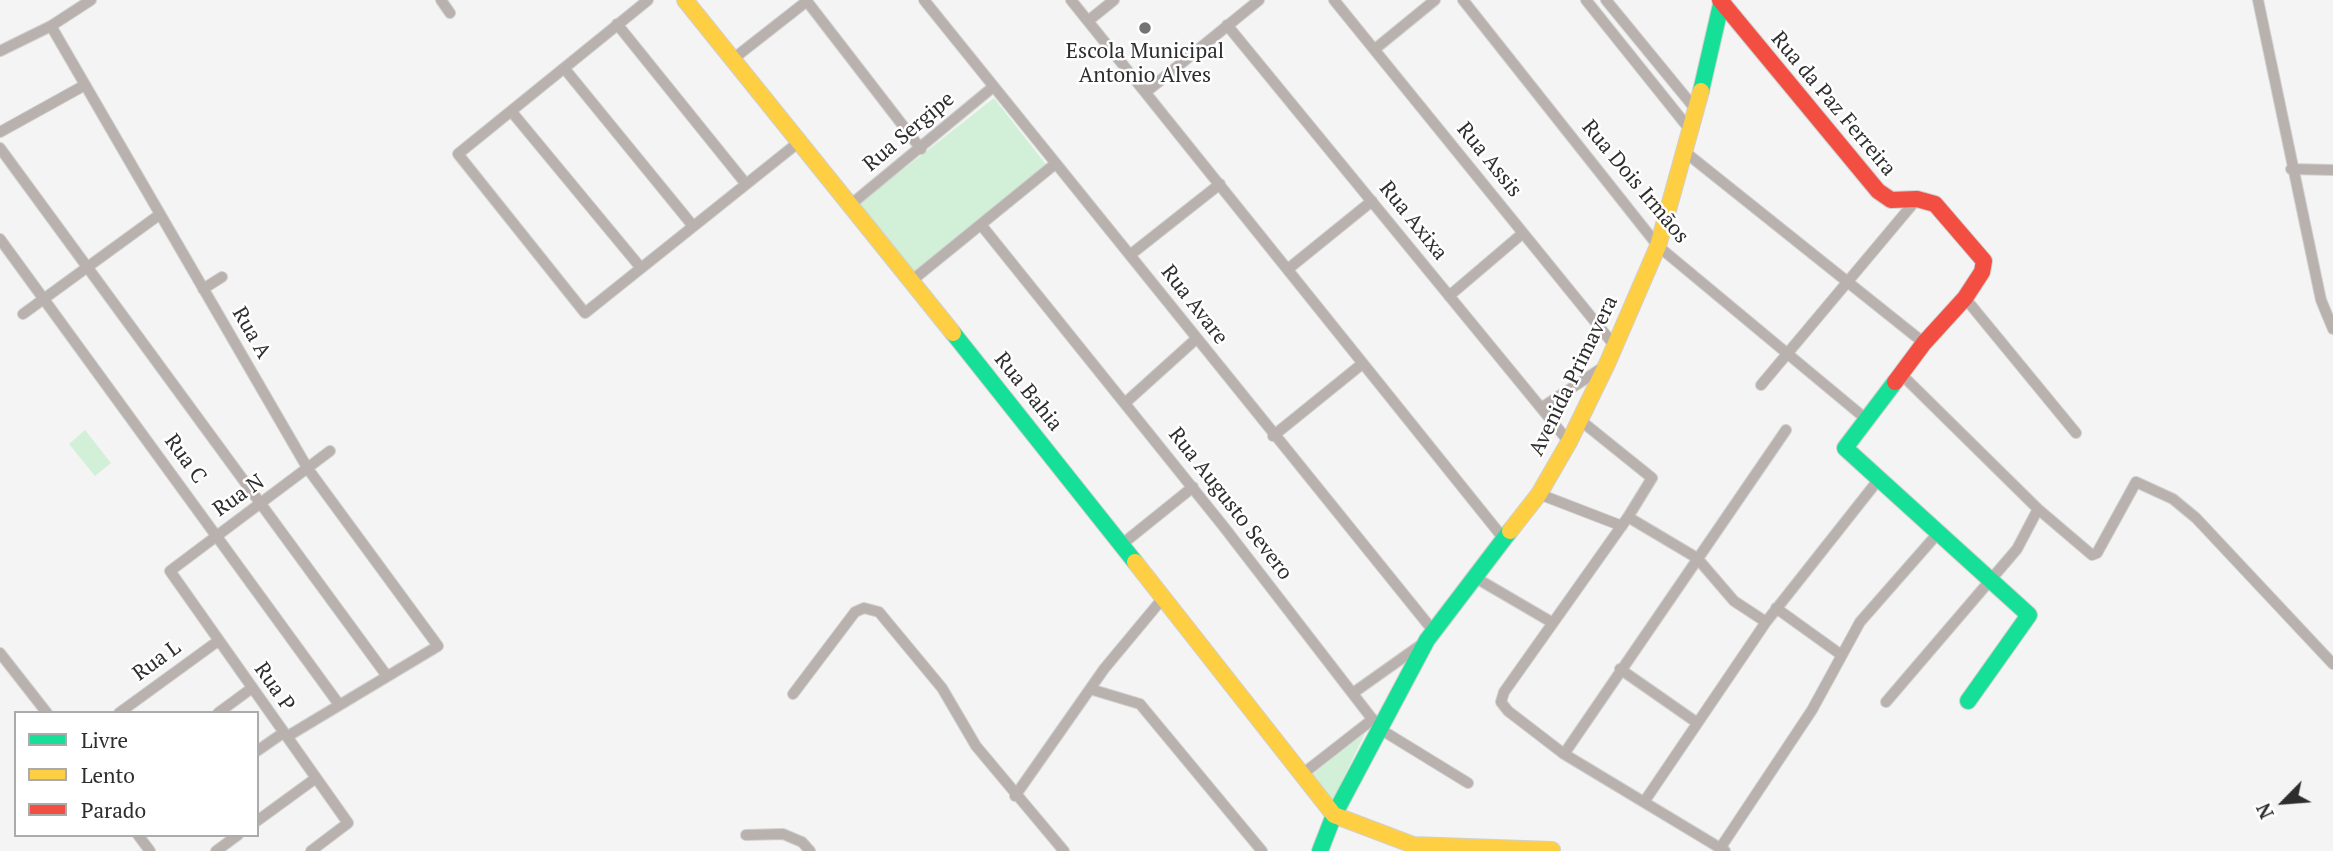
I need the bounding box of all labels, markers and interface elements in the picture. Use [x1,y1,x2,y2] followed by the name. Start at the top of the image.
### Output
[1137,20,1153,36] marker: Escola Municipal Antonio Alves
[1765,27,1901,181] street label: Rua da Paz Ferreira
[1066,39,1224,89] place label: Escola Municipal Antonio Alves
[858,87,960,177] street label: Rua Sergipe
[1576,115,1694,249] street label: Rua Dois Irmãos
[1451,117,1527,203] street label: Rua Assis
[1374,176,1452,266] street label: Rua Axixa
[1155,260,1233,350] street label: Rua Avare
[1524,292,1624,460] street label: Avenida Primavera
[226,303,276,363] street label: Rua A
[989,348,1067,436] street label: Rua Bahia
[1163,423,1297,585] street label: Rua Augusto Severo
[159,429,211,489] street label: Rua C
[209,469,269,523] street label: Rua N
[128,635,186,687] street label: Rua L
[248,658,300,716] street label: Rua P
[14,711,259,837] legend
[81,726,128,754] text: Livre
[81,761,135,789] text: Lento
[2249,767,2319,837] north arrow
[81,796,146,824] text: Parado
[2250,799,2279,823] text: N

